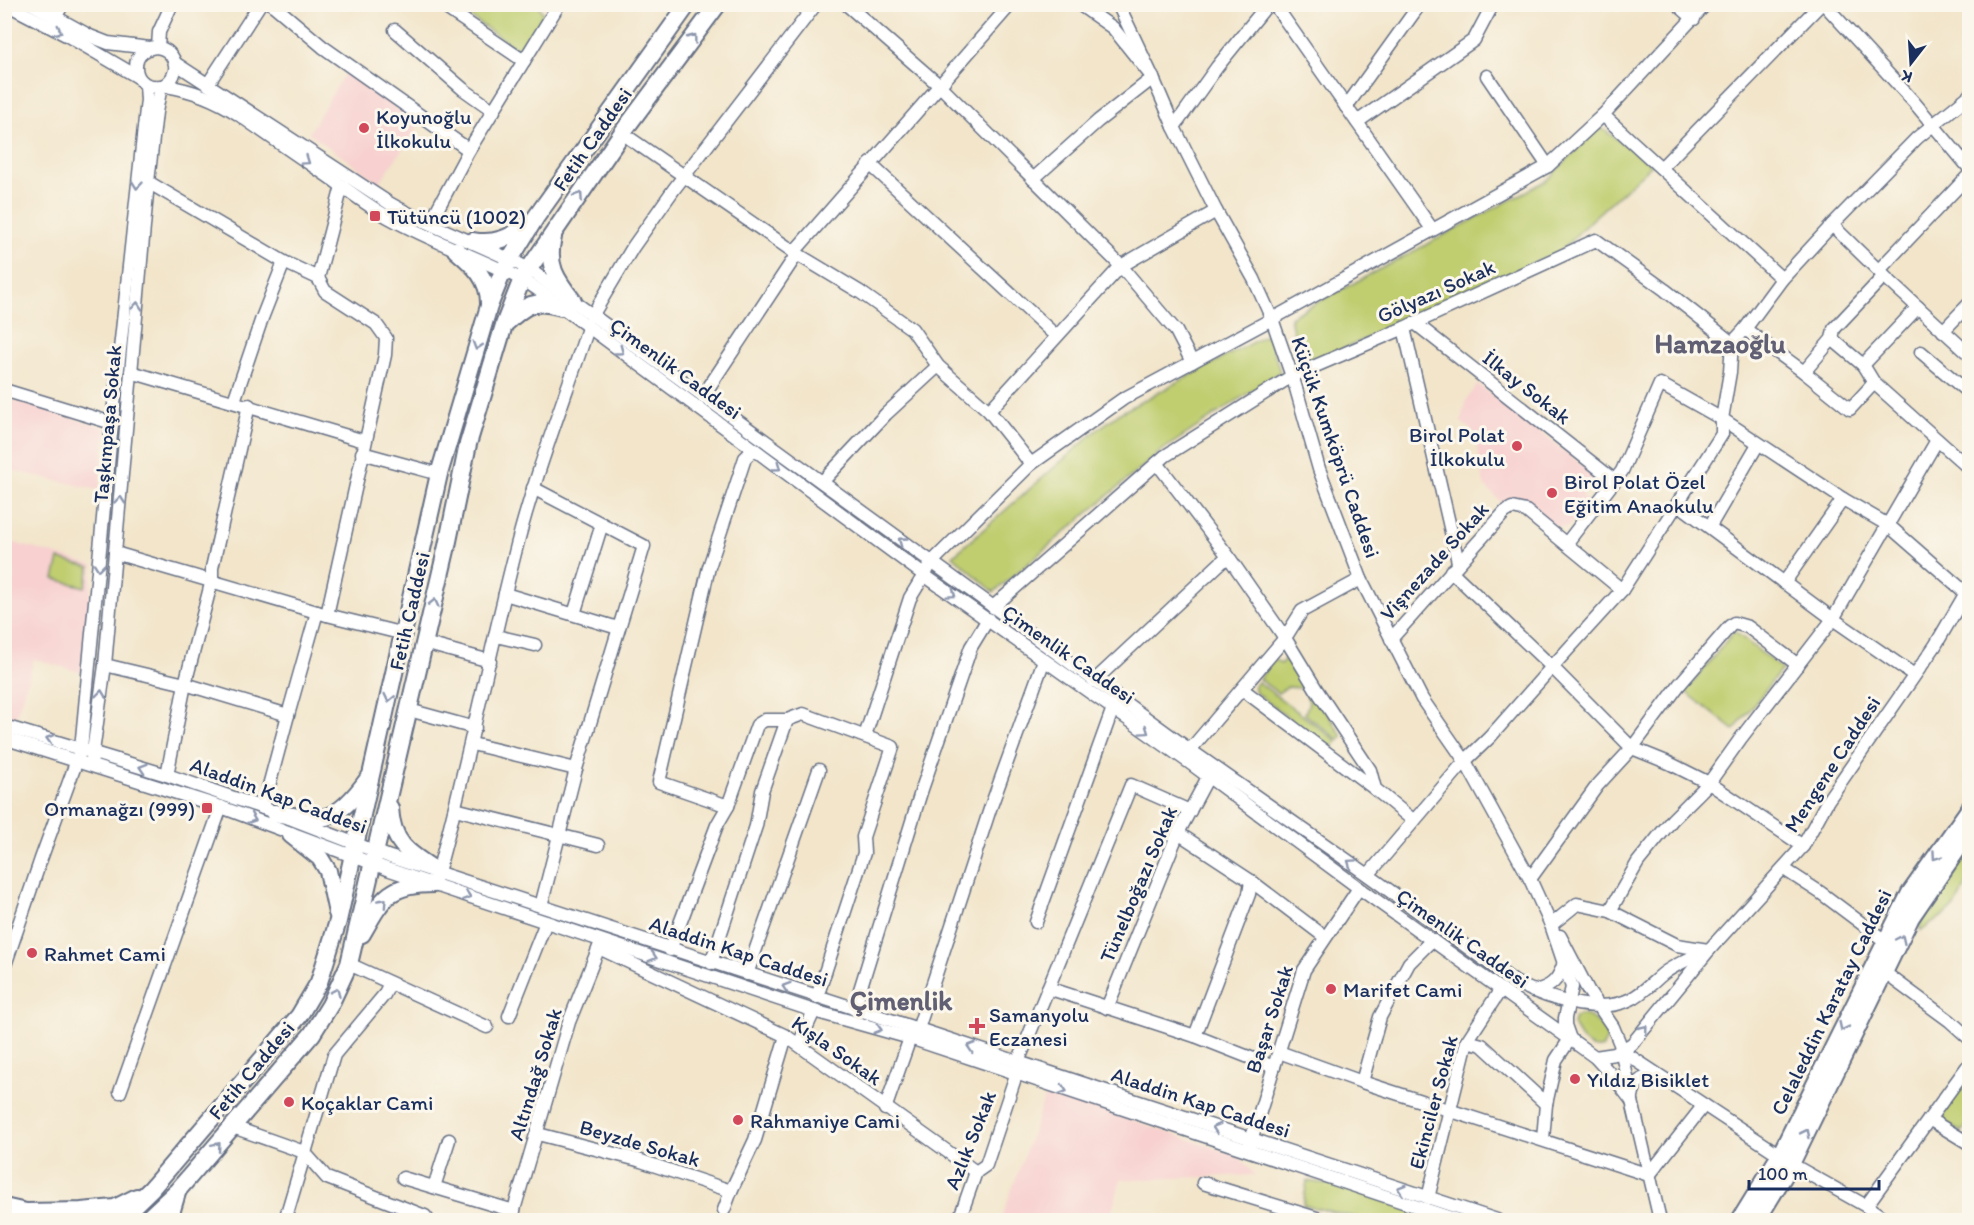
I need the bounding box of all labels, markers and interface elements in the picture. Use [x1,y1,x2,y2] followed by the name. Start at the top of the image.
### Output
[51,24,62,35] one-way arrow
[1881,33,1941,93] north arrow
[685,34,696,45] one-way arrow
[1898,66,1914,87] text: K
[547,82,637,196] street label: Fetih Caddesi
[376,104,472,153] place label: Koyunoğlu İlkokulu
[357,121,371,135] marker: Koyunoğlu İlkokulu
[300,154,311,165] one-way arrow
[131,180,144,189] one-way arrow
[572,192,583,203] one-way arrow
[387,204,526,229] place label: Tütüncü (1002)
[368,209,382,223] marker: Tütüncü (1002)
[1373,254,1499,328] street label: Gölyazı Sokak
[130,301,143,310] one-way arrow
[605,312,747,424] street label: Çimenlik Caddesi
[1654,327,1786,360] district label: Hamzaoğlu
[1286,333,1386,561] street label: Küçük Kumköprü Caddesi
[472,340,484,351] one-way arrow
[88,344,126,504] street label: Taşkınpaşa Sokak
[614,344,625,355] one-way arrow
[1478,345,1576,429] street label: İlkay Sokak
[1409,422,1505,471] place label: Birol Polat İlkokulu
[1510,439,1524,453] marker: Birol Polat İlkokulu
[771,459,782,470] one-way arrow
[1564,469,1714,518] place label: Birol Polat Özel Eğitim Anaokulu
[1545,486,1559,500] marker: Birol Polat Özel Eğitim Anaokulu
[113,496,126,505] one-way arrow
[1374,497,1494,625] street label: Vişnezade Sokak
[898,537,909,548] one-way arrow
[383,549,435,673] street label: Fetih Caddesi
[93,562,106,571] one-way arrow
[945,587,956,598] one-way arrow
[427,598,440,608] one-way arrow
[998,599,1140,709] street label: Çimenlik Caddesi
[94,690,107,699] one-way arrow
[1779,691,1885,837] street label: Mengene Caddesi
[383,693,396,703] one-way arrow
[1138,724,1149,735] one-way arrow
[45,734,55,747] one-way arrow
[187,751,371,839] street label: Aladdin Kap Caddesi
[138,763,149,775] one-way arrow
[44,796,195,821] place label: Ormanağzı (999)
[200,801,214,815] marker: Ormanağzı (999)
[1094,802,1182,966] street label: Tünelboğazı Sokak
[246,812,257,824] one-way arrow
[1932,849,1943,860] one-way arrow
[1346,859,1357,870] one-way arrow
[1392,883,1534,993] street label: Çimenlik Caddesi
[1765,885,1897,1119] street label: Celaleddin Karatay Caddesi
[462,888,472,901] one-way arrow
[376,898,387,908] one-way arrow
[646,910,832,992] street label: Aladdin Kap Caddesi
[1893,934,1905,945] one-way arrow
[44,941,166,966] place label: Rahmet Cami
[25,946,39,960] marker: Rahmet Cami
[647,949,658,962] one-way arrow
[1240,962,1298,1076] street label: Başar Sokak
[1343,977,1462,1002] place label: Marifet Cami
[781,981,792,994] one-way arrow
[1324,982,1338,996] marker: Marifet Cami
[850,984,953,1017] district label: Çimenlik
[328,988,340,999] one-way arrow
[989,1002,1089,1051] place label: Samanyolu Eczanesi
[503,1005,567,1143] street label: Altındağ Sokak
[787,1010,887,1090] street label: Kışla Sokak
[203,1016,299,1124] street label: Fetih Caddesi
[970,1019,984,1033] marker: Samanyolu Eczanesi
[1838,1020,1850,1031] one-way arrow
[872,1022,883,1034] one-way arrow
[1636,1025,1647,1036] one-way arrow
[1403,1032,1463,1172] street label: Ekinciler Sokak
[966,1041,977,1054] one-way arrow
[1108,1061,1294,1143] street label: Aladdin Kap Caddesi
[1587,1067,1709,1092] place label: Yıldız Bisiklet
[1568,1072,1582,1086] marker: Yıldız Bisiklet
[1057,1083,1068,1096] one-way arrow
[939,1087,1001,1193] street label: Azlık Sokak
[301,1090,433,1115] place label: Koçaklar Cami
[282,1095,296,1109] marker: Koçaklar Cami
[750,1108,900,1133] place label: Rahmaniye Cami
[731,1113,745,1127] marker: Rahmaniye Cami
[577,1114,703,1172] street label: Beyzde Sokak
[1211,1123,1222,1135] one-way arrow
[1799,1128,1811,1139] one-way arrow
[210,1142,221,1153] one-way arrow
[1749,1153,1880,1191] scale bar
[1758,1163,1808,1185] text: 100 m
[1396,1184,1407,1196] one-way arrow

